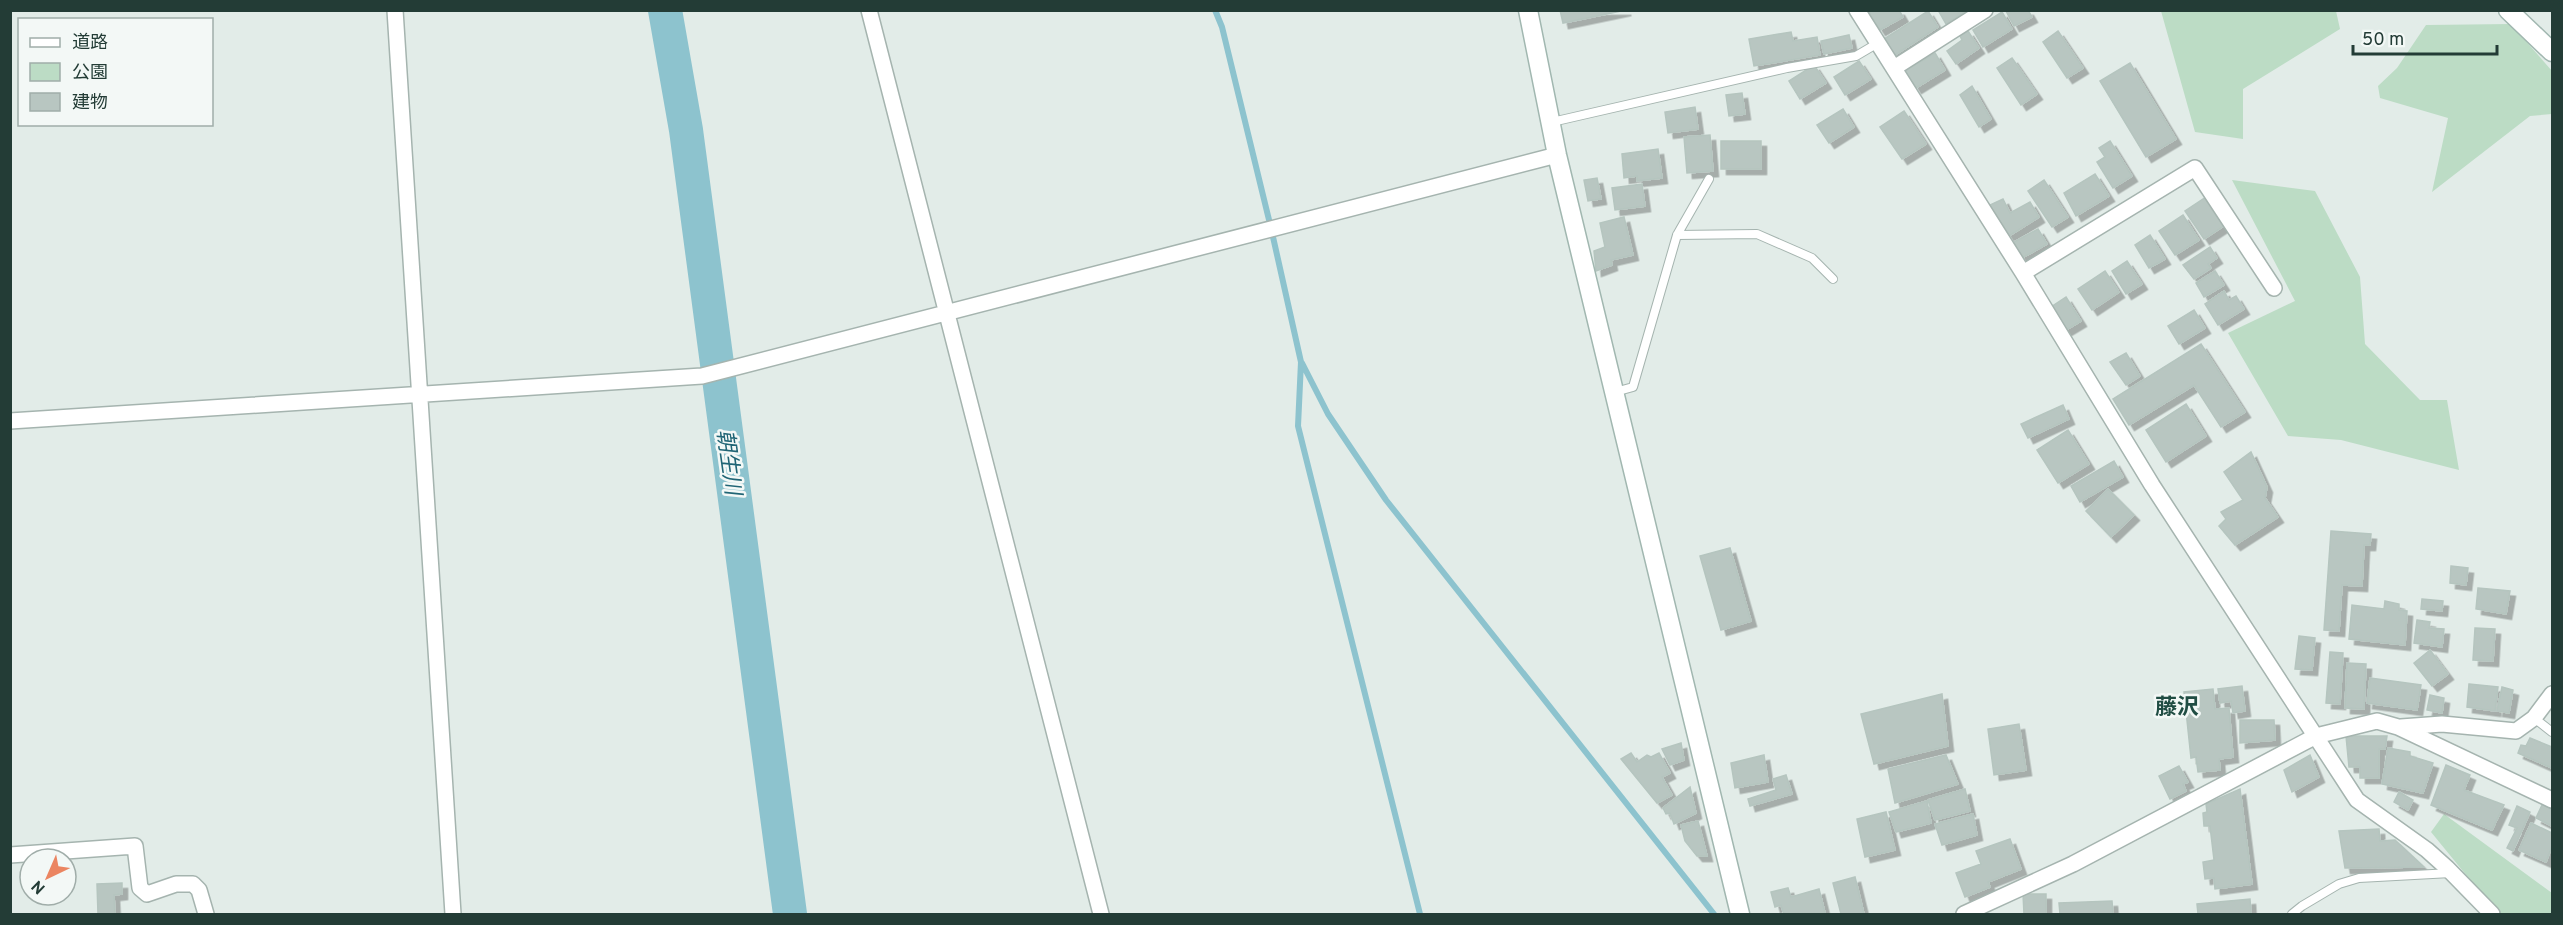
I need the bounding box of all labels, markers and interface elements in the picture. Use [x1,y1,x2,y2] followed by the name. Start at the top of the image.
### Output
[18,18,213,126] legend
[2353,18,2497,56] scale bar
[2362,29,2404,52] text: 50 m
[72,32,108,55] text: 道路
[72,62,108,85] text: 公園
[72,92,108,115] text: 建物
[710,428,746,499] water label: 朝生川
[2155,695,2199,722] district label: 藤沢
[18,847,78,907] north arrow
[28,875,50,898] text: N

